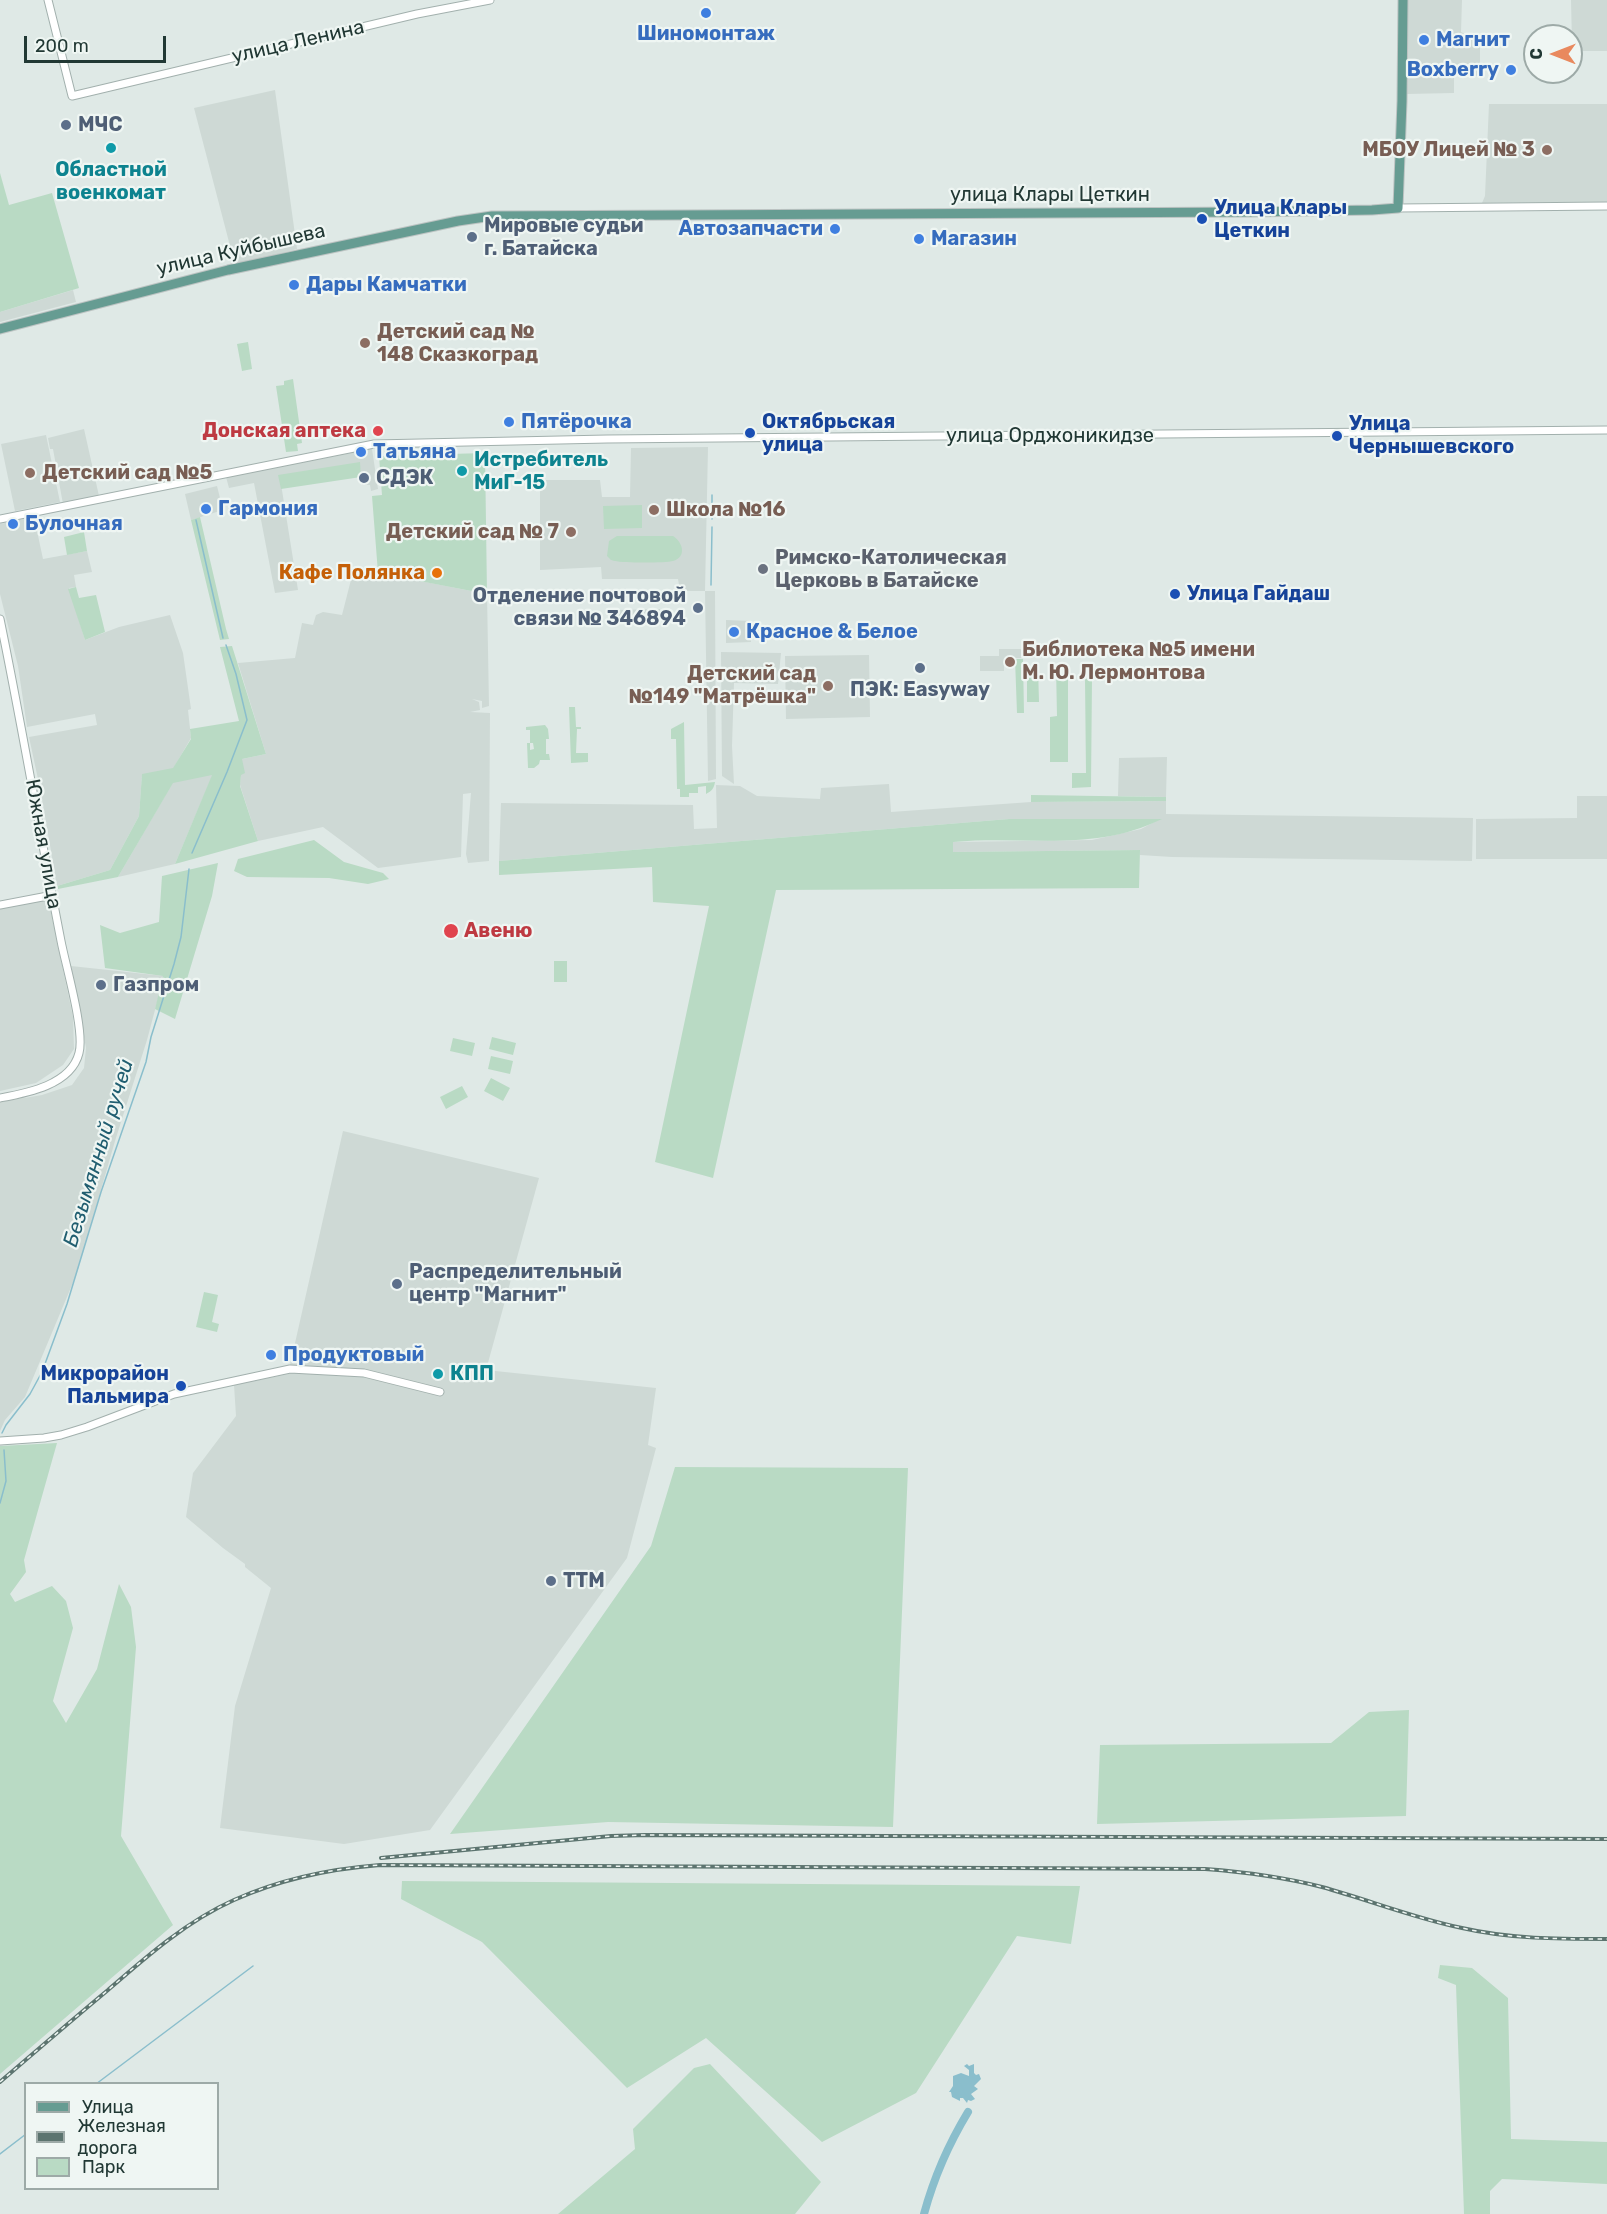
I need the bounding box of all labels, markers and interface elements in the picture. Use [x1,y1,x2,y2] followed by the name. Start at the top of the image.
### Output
[699,6,713,20] marker: Шиномонтаж
[229,15,367,69] street label: улица Ленина
[637,22,775,46] place label: Шиномонтаж
[27,24,170,62] scale bar
[1523,24,1583,84] north arrow
[1436,28,1510,52] place label: Магнит
[1417,33,1431,47] marker: Магнит
[35,35,89,57] text: 200 m
[1527,48,1546,60] text: С
[1407,58,1499,82] place label: Boxberry
[1504,63,1518,77] marker: Boxberry
[78,113,123,137] place label: МЧС
[59,118,73,132] marker: МЧС
[1362,138,1535,162] place label: МБОУ Лицей № 3
[104,141,118,155] marker: Областной военкомат
[1540,143,1554,157] marker: МБОУ Лицей № 3
[55,158,167,205] place label: Областной военкомат
[950,183,1150,207] street label: улица Клары Цеткин
[1214,196,1347,243] place label: Улица Клары Цеткин
[1195,212,1209,226] marker: Улица Клары Цеткин
[484,214,644,261] place label: Мировые судьи г. Батайска
[678,217,823,241] place label: Автозапчасти
[154,219,328,281] street label: улица Куйбышева
[828,222,842,236] marker: Автозапчасти
[931,227,1017,251] place label: Магазин
[465,230,479,244] marker: Мировые судьи г. Батайска
[912,232,926,246] marker: Магазин
[306,273,467,297] place label: Дары Камчатки
[287,278,301,292] marker: Дары Камчатки
[377,320,538,367] place label: Детский сад № 148 Сказкоград
[358,336,372,350] marker: Детский сад № 148 Сказкоград
[521,410,632,434] place label: Пятёрочка
[762,410,895,457] place label: Октябрьская улица
[1349,412,1514,459] place label: Улица Чернышевского
[502,415,516,429] marker: Пятёрочка
[202,419,366,443] place label: Донская аптека
[371,424,385,438] marker: Донская аптека
[946,424,1154,448] street label: улица Орджоникидзе
[743,426,757,440] marker: Октябрьская улица
[1330,429,1344,443] marker: Улица Чернышевского
[373,440,456,464] place label: Татьяна
[354,445,368,459] marker: Татьяна
[474,448,608,495] place label: Истребитель МиГ-15
[42,461,213,485] place label: Детский сад №5
[455,464,469,478] marker: Истребитель МиГ-15
[23,466,37,480] marker: Детский сад №5
[376,466,434,490] place label: СДЭК
[357,471,371,485] marker: СДЭК
[218,497,318,521] place label: Гармония
[666,498,785,522] place label: Школа №16
[199,502,213,516] marker: Гармония
[647,503,661,517] marker: Школа №16
[25,512,123,536] place label: Булочная
[6,517,20,531] marker: Булочная
[386,520,559,544] place label: Детский сад № 7
[564,525,578,539] marker: Детский сад № 7
[775,546,1007,593] place label: Римско-Католическая Церковь в Батайске
[279,561,425,585] place label: Кафе Полянка
[756,562,770,576] marker: Римско-Католическая Церковь в Батайске
[430,566,444,580] marker: Кафе Полянка
[1187,582,1330,606] place label: Улица Гайдаш
[473,584,686,631] place label: Отделение почтовой связи № 346894
[1168,587,1182,601] marker: Улица Гайдаш
[691,601,705,615] marker: Отделение почтовой связи № 346894
[746,620,918,644] place label: Красное & Белое
[727,625,741,639] marker: Красное & Белое
[1022,638,1255,685] place label: Библиотека №5 имени М. Ю. Лермонтова
[1003,655,1017,669] marker: Библиотека №5 имени М. Ю. Лермонтова
[913,661,927,675] marker: ПЭК: Easyway
[629,662,816,709] place label: Детский сад №149 "Матрёшка"
[850,678,990,702] place label: ПЭК: Easyway
[821,679,835,693] marker: Детский сад №149 "Матрёшка"
[20,777,66,911] street label: Южная улица
[464,919,533,943] place label: Авеню
[442,922,460,940] marker: Авеню
[113,973,199,997] place label: Газпром
[94,978,108,992] marker: Газпром
[58,1056,140,1250] water label: Безымянный ручей
[409,1260,622,1307] place label: Распределительный центр "Магнит"
[390,1277,404,1291] marker: Распределительный центр "Магнит"
[283,1343,424,1367] place label: Продуктовый
[264,1348,278,1362] marker: Продуктовый
[41,1362,169,1409] place label: Микрорайон Пальмира
[450,1362,494,1386] place label: КПП
[431,1367,445,1381] marker: КПП
[174,1379,188,1393] marker: Микрорайон Пальмира
[563,1569,605,1593] place label: ТТМ
[544,1574,558,1588] marker: ТТМ
[24,2082,219,2190] legend
[82,2096,134,2118] text: Улица
[77,2115,166,2159] text: Железная дорога
[82,2156,125,2178] text: Парк

